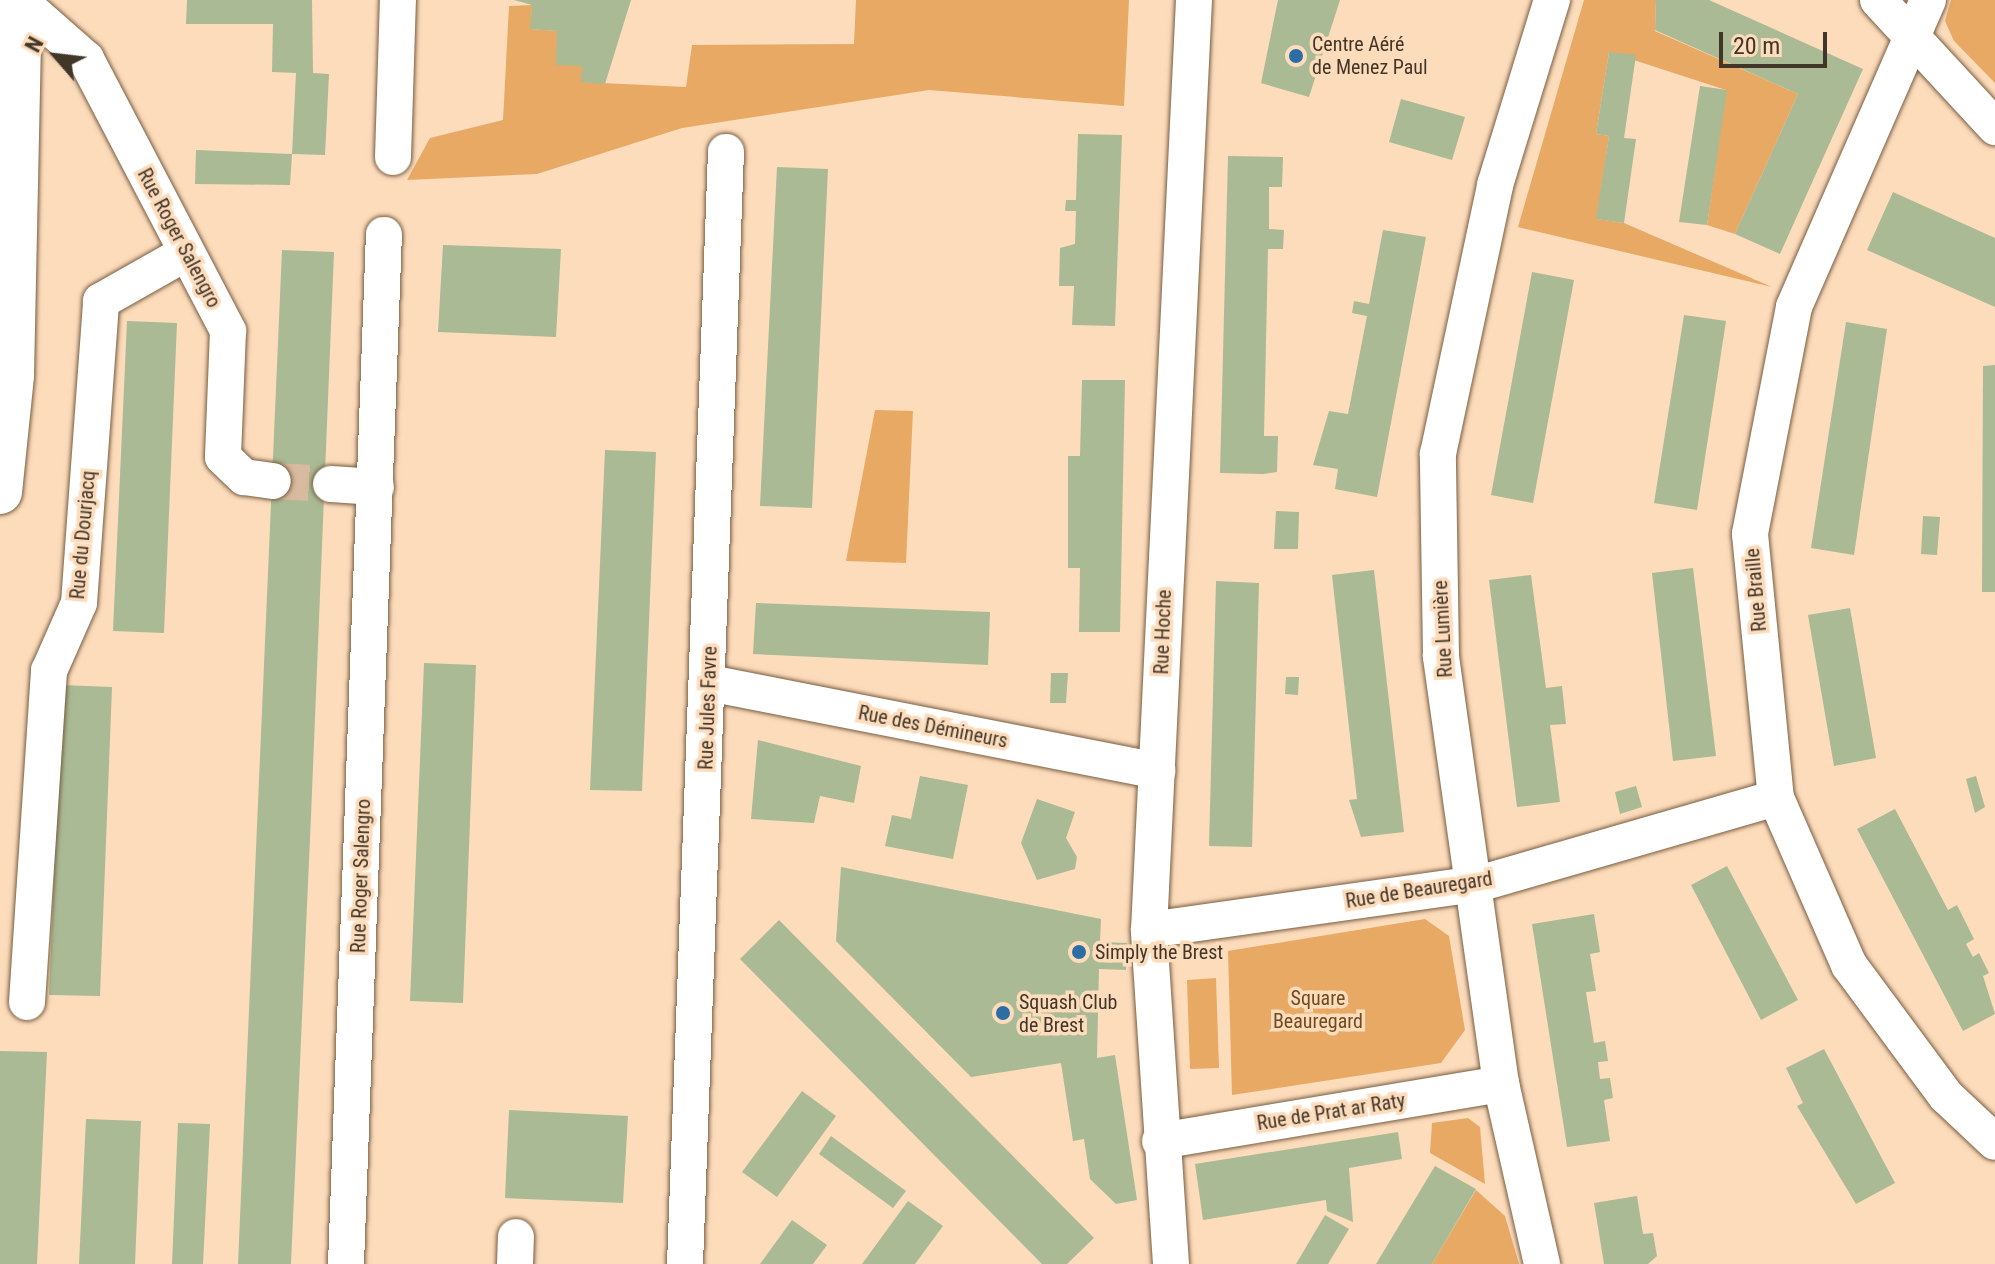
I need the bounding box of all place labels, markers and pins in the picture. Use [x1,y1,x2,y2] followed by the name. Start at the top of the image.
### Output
[1312,32,1428,79] place label: Centre Aéré de Menez Paul
[1287,47,1305,65] marker: Centre Aéré de Menez Paul
[1095,940,1223,964] place label: Simply the Brest
[1070,943,1088,961] marker: Simply the Brest
[1019,990,1117,1037] place label: Squash Club de Brest
[994,1004,1012,1022] marker: Squash Club de Brest

